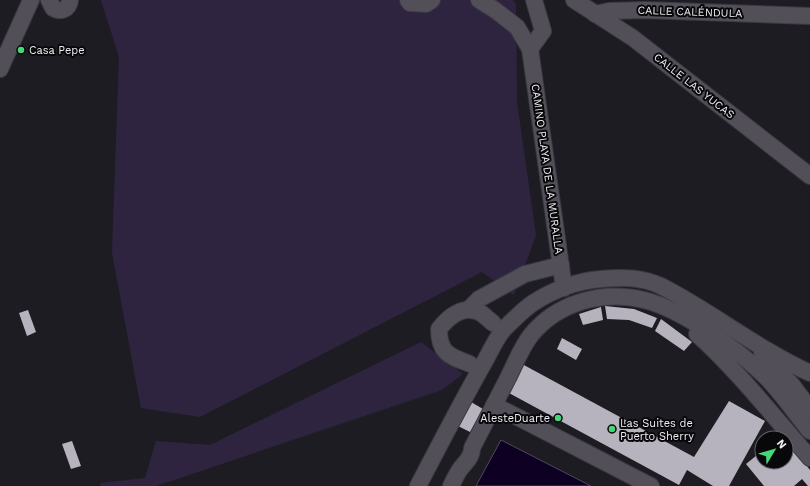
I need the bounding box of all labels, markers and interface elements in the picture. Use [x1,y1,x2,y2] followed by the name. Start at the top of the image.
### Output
[637,3,743,20] street label: CALLE CALÉNDULA
[29,44,85,57] place label: Casa Pepe
[16,45,26,55] marker: Casa Pepe
[651,51,737,121] street label: CALLE LAS YUCAS
[529,83,565,255] street label: CAMINO PLAYA DE LA MURALLA
[480,412,550,425] place label: AlesteDuarte
[553,413,563,423] marker: AlesteDuarte
[620,417,694,443] place label: Las Suites de Puerto Sherry
[607,424,617,434] marker: Las Suites de Puerto Sherry
[754,430,794,470] north arrow
[774,437,789,451] text: N

